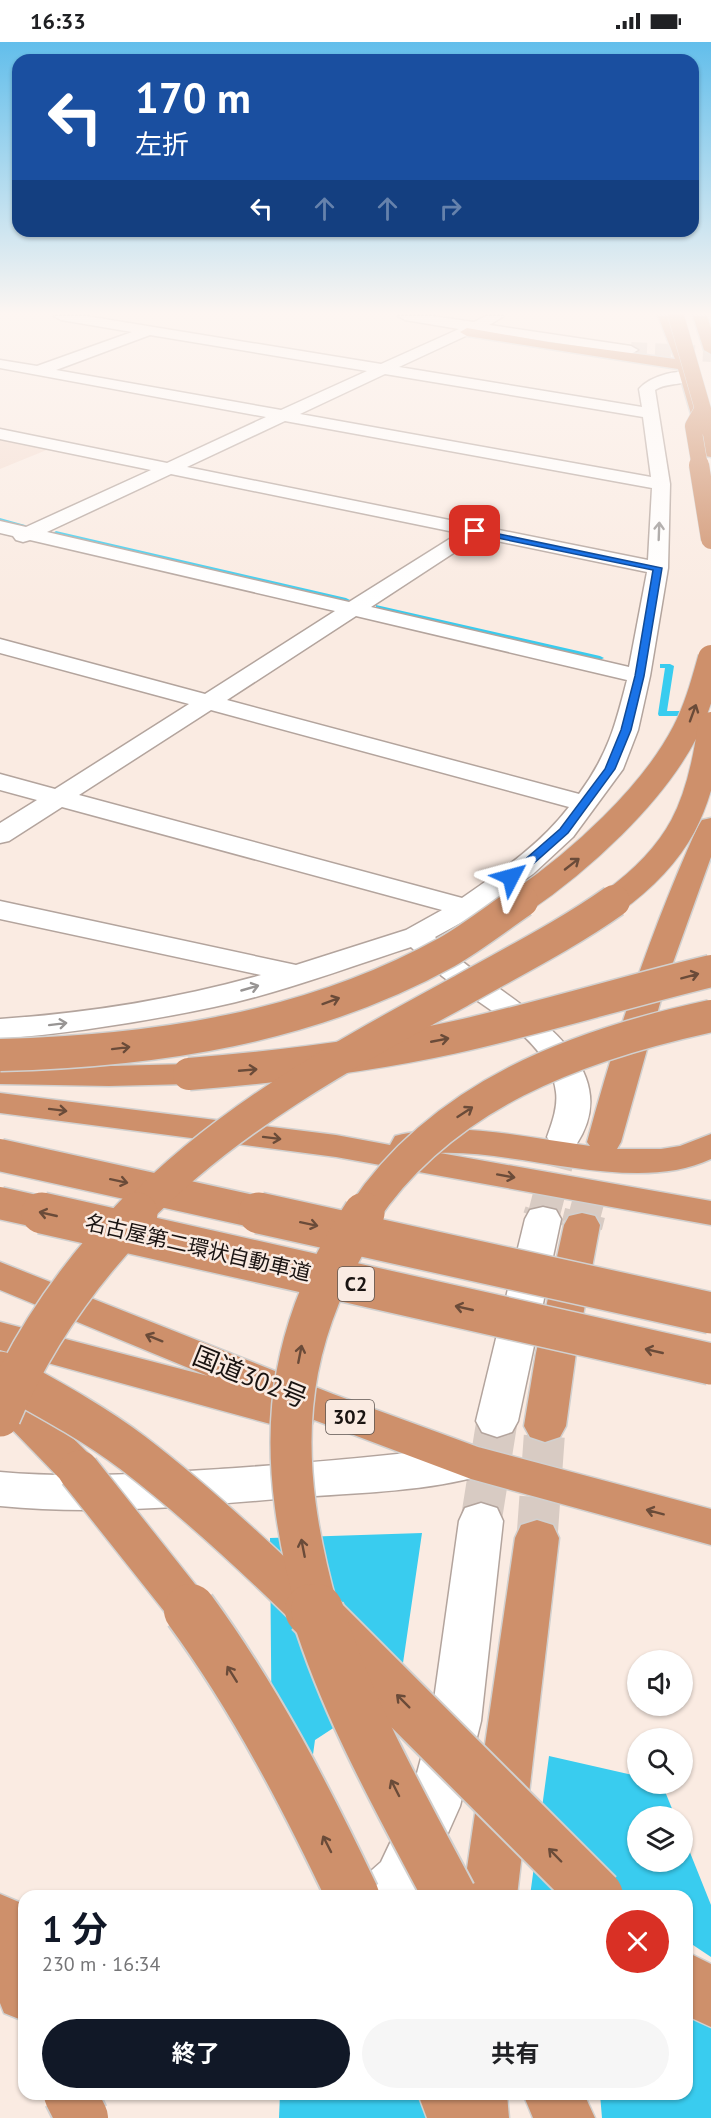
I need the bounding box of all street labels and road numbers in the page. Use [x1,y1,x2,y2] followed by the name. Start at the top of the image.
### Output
[83,1208,314,1287] street label: 名古屋第二環状自動車道
[338,1267,374,1301] road number: C2
[188,1339,312,1414] street label: 国道302号
[326,1400,374,1434] road number: 302

